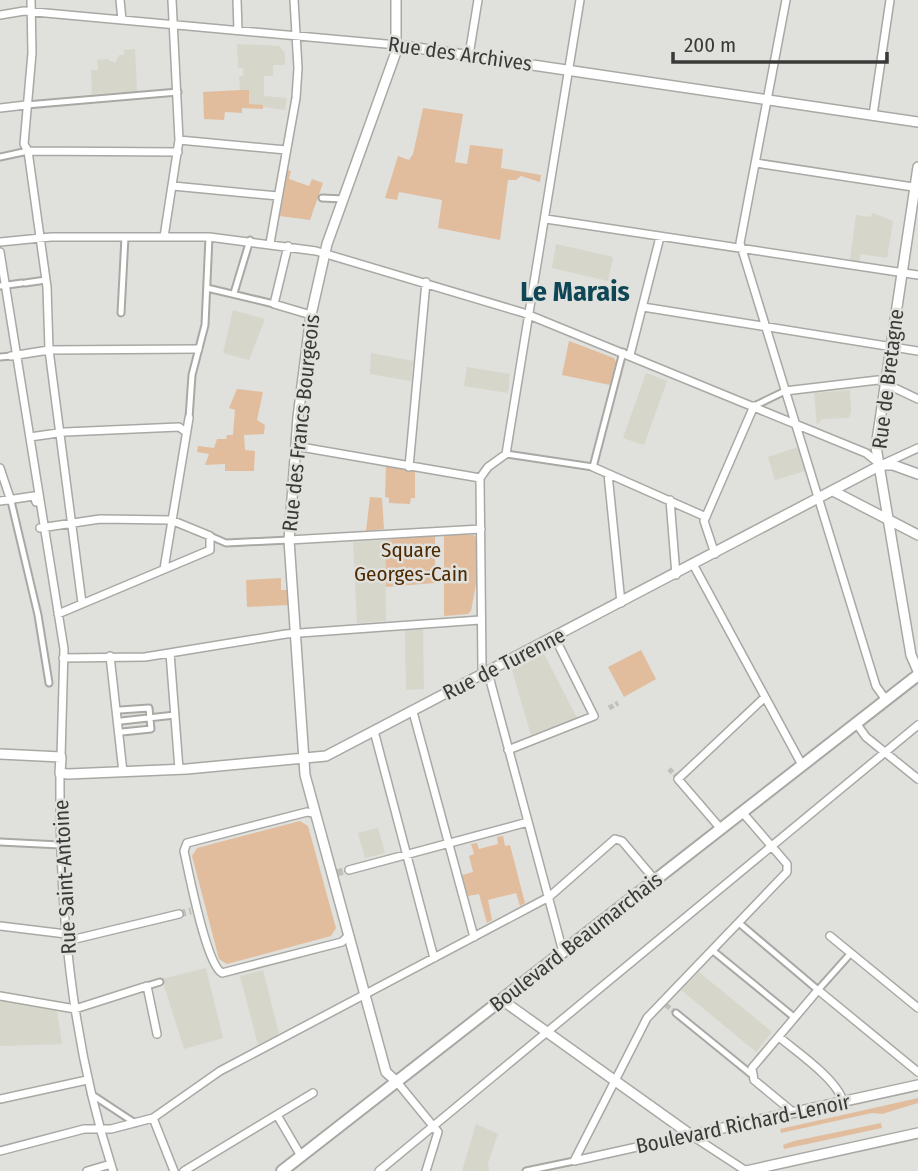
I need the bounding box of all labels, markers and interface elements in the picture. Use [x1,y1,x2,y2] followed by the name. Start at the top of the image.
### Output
[673,21,886,65] scale bar
[386,31,534,77] street label: Rue des Archives
[684,32,736,58] text: 200 m
[520,275,630,308] district label: Le Marais
[867,307,909,451] street label: Rue de Bretagne
[277,313,325,533] street label: Rue des Francs Bourgeois
[354,537,468,587] park label: Square Georges-Cain
[438,622,570,706] street label: Rue de Turenne
[48,799,82,955] street label: Rue Saint-Antoine
[484,866,668,1018] street label: Boulevard Beaumarchais
[634,1088,853,1159] street label: Boulevard Richard-Lenoir

